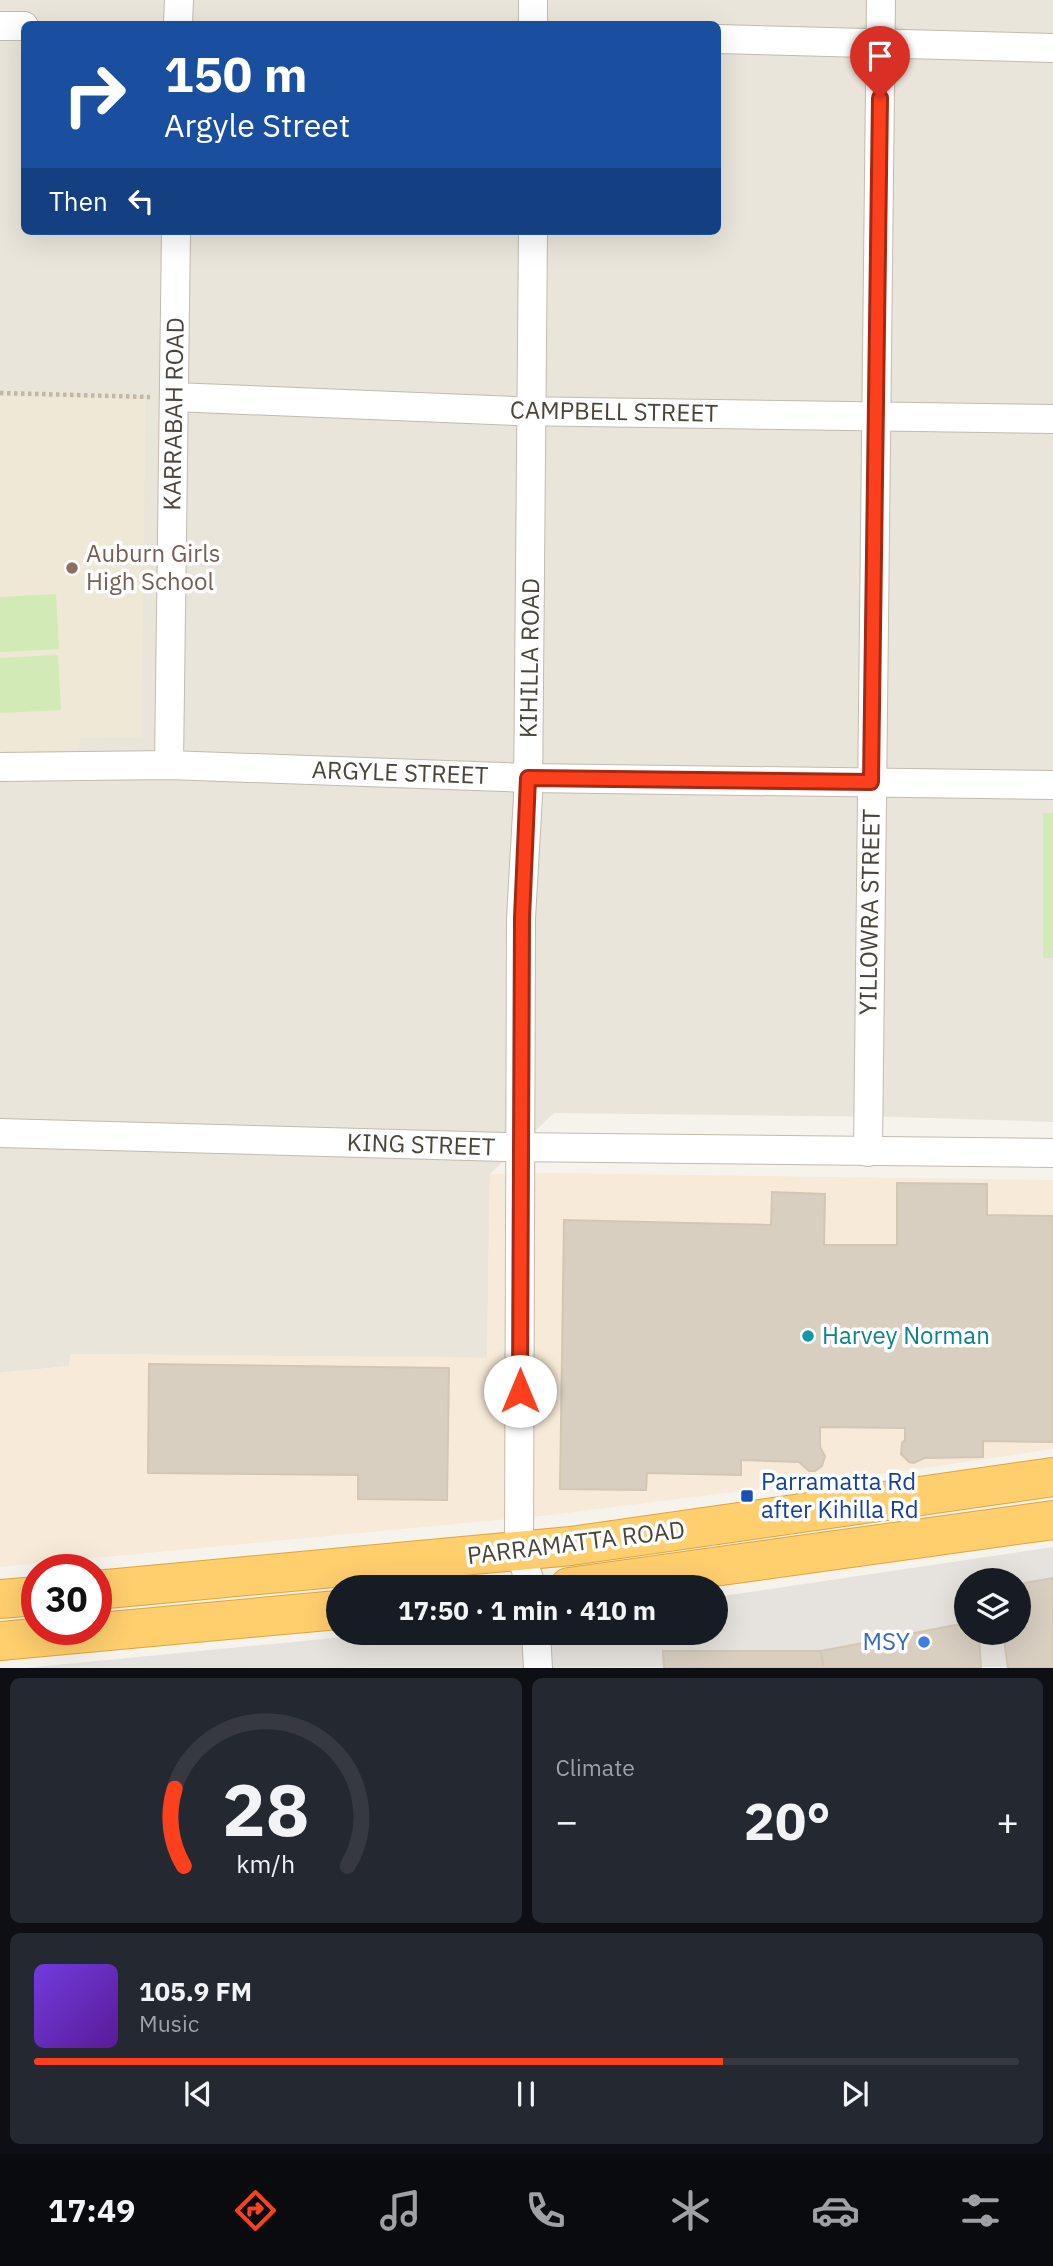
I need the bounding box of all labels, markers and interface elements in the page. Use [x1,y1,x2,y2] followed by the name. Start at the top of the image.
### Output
[850,26,910,98] pin
[861,37,899,75] icon: arrive
[164,42,308,105] text: 150 m
[49,49,140,140] icon: right
[164,104,350,146] text: Argyle Street
[122,182,160,220] icon: left
[49,184,108,218] text: Then
[155,317,191,511] street label: KARRABAH ROAD
[510,393,719,429] street label: CAMPBELL STREET
[86,537,220,597] place label: Auburn Girls High School
[64,560,80,576] marker: Auburn Girls High School
[512,578,546,738] street label: KIHILLA ROAD
[311,753,489,791] street label: ARGYLE STREET
[851,808,887,1015] street label: YILLOWRA STREET
[346,1125,496,1163] street label: KING STREET
[822,1319,990,1351] place label: Harvey Norman
[800,1328,816,1344] marker: Harvey Norman
[483,1354,557,1428] position arrow
[761,1465,919,1525] place label: Parramatta Rd after Kihilla Rd
[739,1488,755,1504] marker: Parramatta Rd after Kihilla Rd
[465,1513,687,1571] street label: PARRAMATTA ROAD
[21,1554,112,1645] speed limit sign: 30
[954,1568,1031,1645] map controls
[954,1568,1031,1645] button: layers
[398,1593,656,1627] text: 17:50 · 1 min · 410 m
[863,1625,910,1657] place label: MSY
[916,1634,932,1650] marker: MSY
[556,1752,635,1782] text: Climate
[222,1762,309,1857] text: 28
[744,1787,831,1854] text: 20°
[556,1796,578,1845] text: −
[996,1796,1019,1845] text: +
[236,1847,295,1880] text: km/h
[139,1974,252,2008] text: 105.9 FM
[139,2008,199,2038] text: Music
[179,2075,217,2113] icon: previous
[507,2075,545,2113] icon: pause
[836,2075,874,2113] icon: next
[231,2186,280,2235] icon: directions
[376,2186,425,2235] icon: music
[521,2186,570,2235] icon: phone
[666,2186,715,2235] icon: climate
[811,2186,860,2235] icon: car
[956,2186,1005,2235] icon: filters
[48,2189,135,2231] text: 17:49

